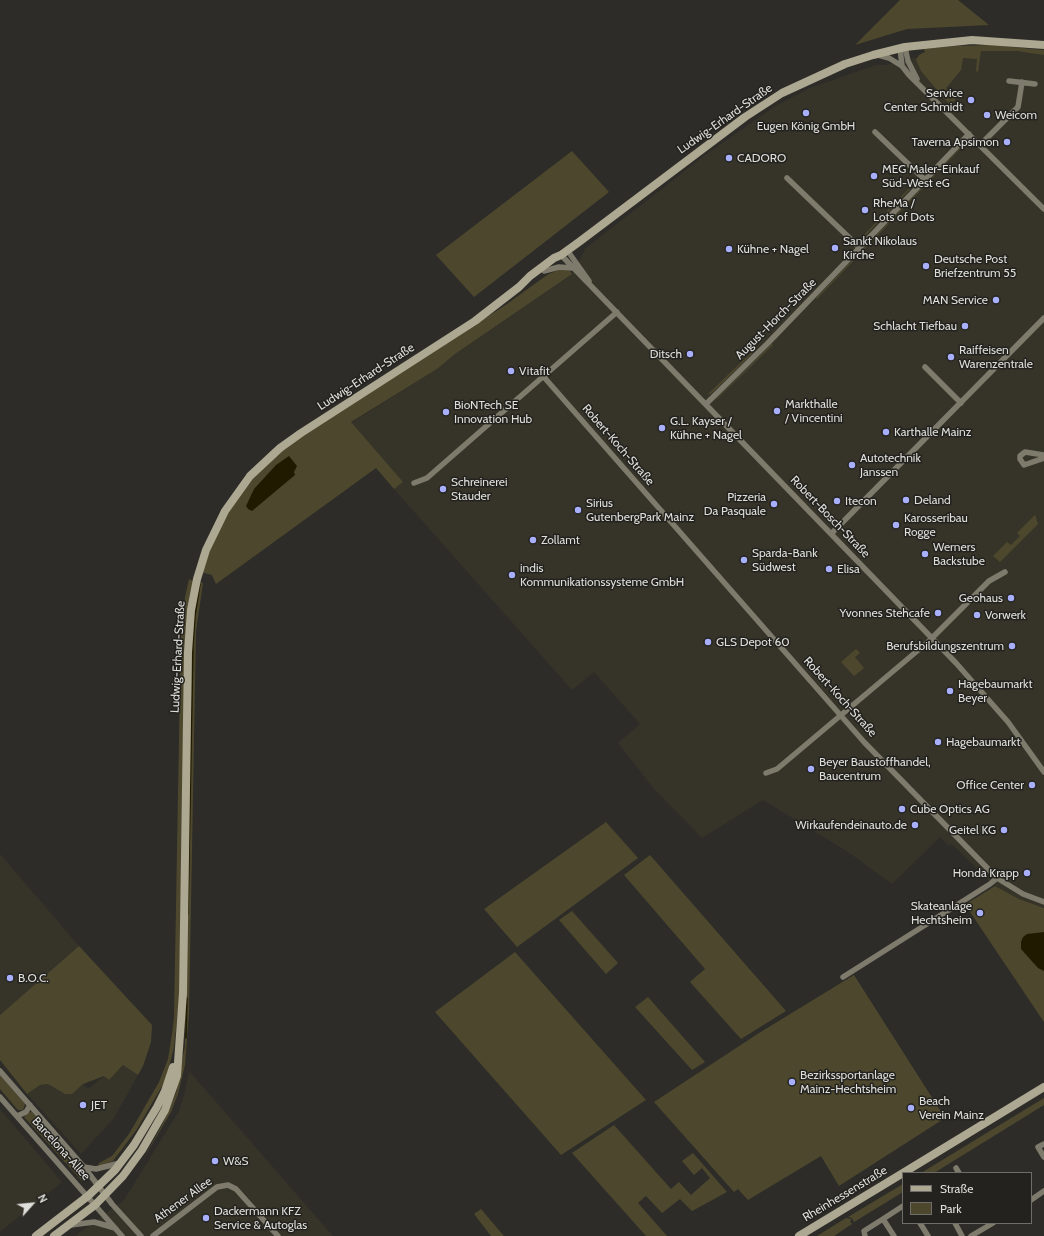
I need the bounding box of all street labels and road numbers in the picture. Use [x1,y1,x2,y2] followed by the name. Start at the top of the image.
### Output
[675,81,775,157] street label: Ludwig-Erhard-Straße
[732,275,820,363] street label: August-Horch-Straße
[315,340,417,414] street label: Ludwig-Erhard-Straße
[579,402,657,488] street label: Robert-Koch-Straße
[787,473,873,561] street label: Robert-Bosch-Straße
[168,601,188,713] street label: Ludwig-Erhard-Straße
[800,654,880,740] street label: Robert-Koch-Straße
[29,1114,93,1184] street label: Barcelona-Allee
[800,1163,890,1225] street label: Rheinhessenstraße
[151,1174,215,1226] street label: Athener Allee

